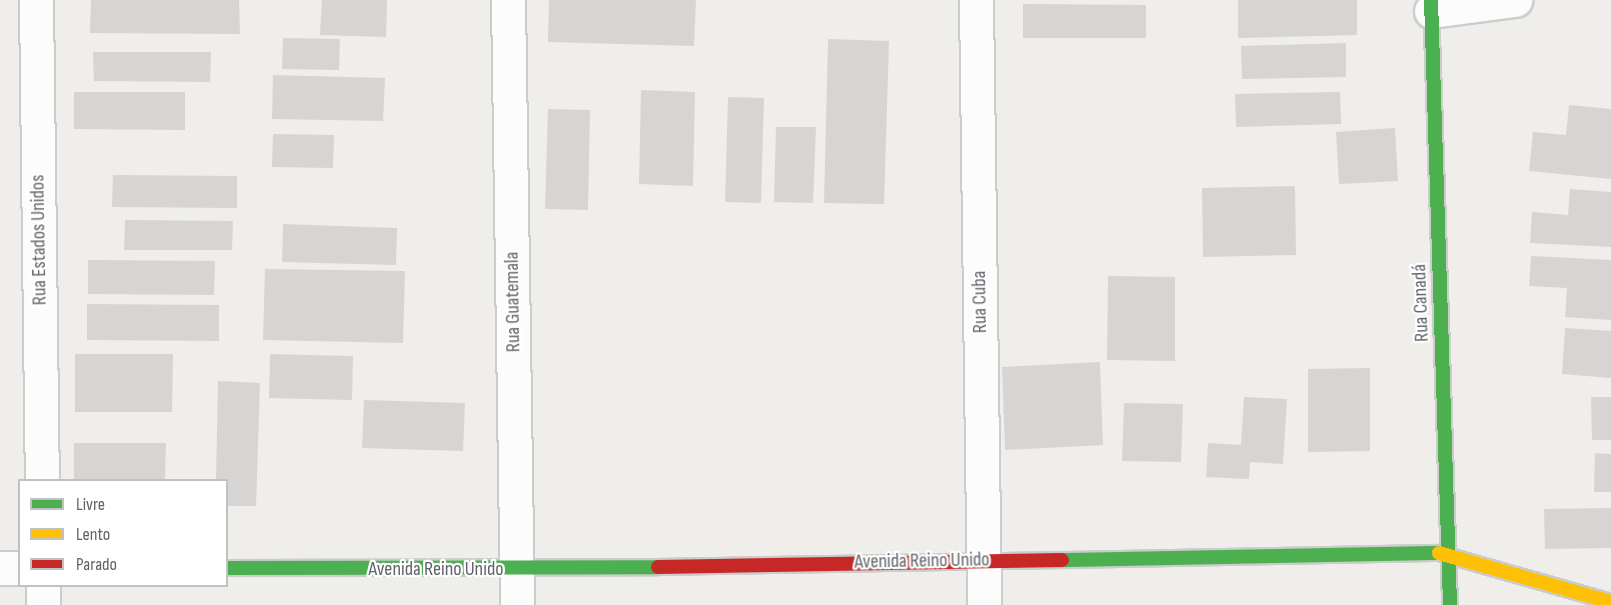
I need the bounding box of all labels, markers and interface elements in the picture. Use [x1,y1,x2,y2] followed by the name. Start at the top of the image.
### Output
[26,175,52,305] street label: Rua Estados Unidos
[500,252,526,352] street label: Rua Guatemala
[1408,264,1434,342] street label: Rua Canadá
[967,271,993,333] street label: Rua Cuba
[18,479,228,587] legend
[76,494,105,515] text: Livre
[76,524,110,545] text: Lento
[854,548,990,574] street label: Avenida Reino Unido
[76,554,117,575] text: Parado
[368,557,504,581] street label: Avenida Reino Unido

